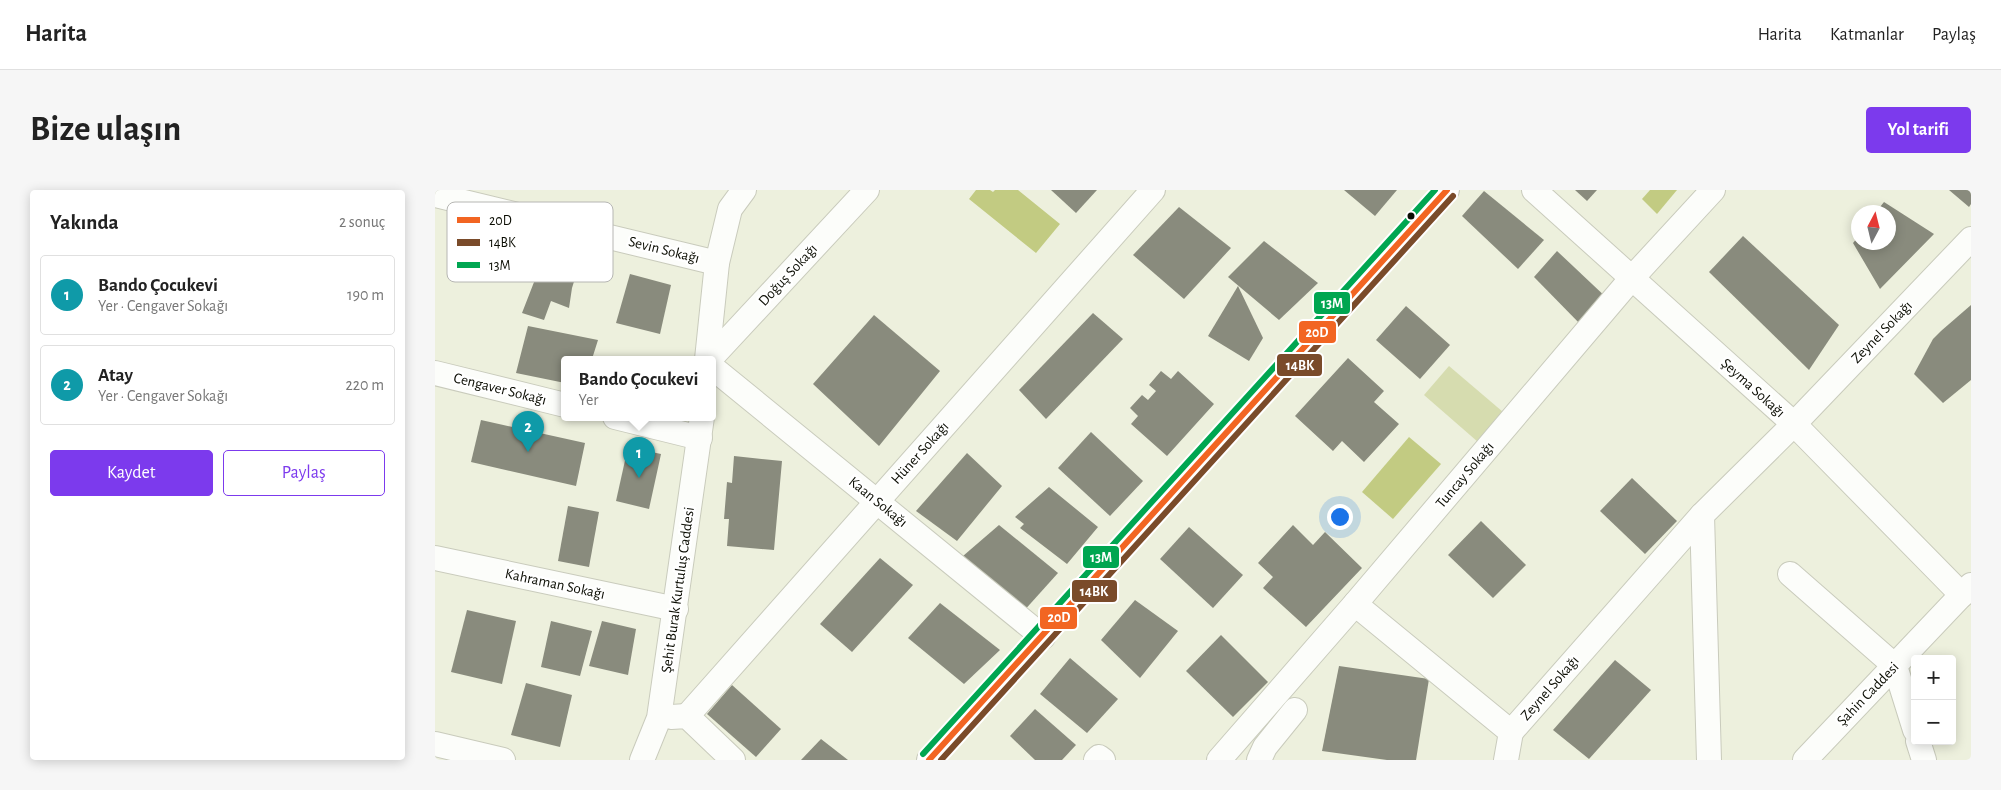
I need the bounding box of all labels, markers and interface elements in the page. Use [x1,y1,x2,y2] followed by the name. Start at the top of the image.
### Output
[25,22,87,46] text: Harita
[1758,26,1802,44] text: Harita
[1830,26,1904,44] text: Katmanlar
[1932,26,1976,44] text: Paylaş
[1866,107,1971,153] button: Yol tarifi
[30,112,181,147] text: Bize ulaşın
[447,202,613,282] legend
[1851,205,1896,250] north arrow
[1406,211,1416,221] unlabelled marker
[50,212,119,233] text: Yakında
[339,214,385,230] text: 2 sonuç
[489,214,512,228] text: 20D
[627,234,701,266] street label: Sevin Sokağı
[489,236,516,250] text: 14BK
[756,241,820,309] street label: Doğuş Sokağı
[489,259,511,273] text: 13M
[98,276,218,295] text: Bando Çocukevi
[64,287,70,303] text: 1
[347,287,384,303] text: 190 m
[1313,291,1351,315] line badge: 13M
[1321,297,1343,311] text: 13M
[98,298,228,314] text: Yer · Cengaver Sokağı
[1849,298,1915,366] street label: Zeynel Sokağı
[1298,320,1337,344] line badge: 20D
[1305,326,1329,340] text: 20D
[1276,353,1323,377] line badge: 14BK
[561,356,716,421] popup
[1718,356,1788,420] street label: Şeyma Sokağı
[1286,359,1315,373] text: 14BK
[98,366,133,385] text: Atay
[452,370,548,408] street label: Cengaver Sokağı
[579,370,698,389] text: Bando Çocukevi
[63,377,71,393] text: 2
[346,377,384,393] text: 220 m
[98,388,228,404] text: Yer · Cengaver Sokağı
[579,392,598,408] text: Yer
[512,411,544,452] pin: 2
[888,419,952,487] street label: Hüner Sokağı
[623,437,655,478] pin: 1
[1433,439,1497,511] street label: Tuncay Sokağı
[50,450,213,496] button: Kaydet
[223,450,385,496] button: Paylaş
[846,474,910,530] street label: Kaan Sokağı
[1327,504,1353,530] your location
[659,506,697,674] street label: Şehit Burak Kurtuluş Caddesi
[1082,545,1120,569] line badge: 13M
[1090,551,1112,565] text: 13M
[504,566,606,602] street label: Kahraman Sokağı
[1071,579,1118,603] line badge: 14BK
[1080,585,1109,599] text: 14BK
[1039,606,1078,630] line badge: 20D
[1047,611,1071,625] text: 20D
[1518,653,1582,723] street label: Zeynel Sokağı
[1911,655,1956,745] map controls
[1911,655,1956,700] button: +
[1834,659,1902,729] street label: Şahin Caddesi
[1911,700,1956,745] button: −

